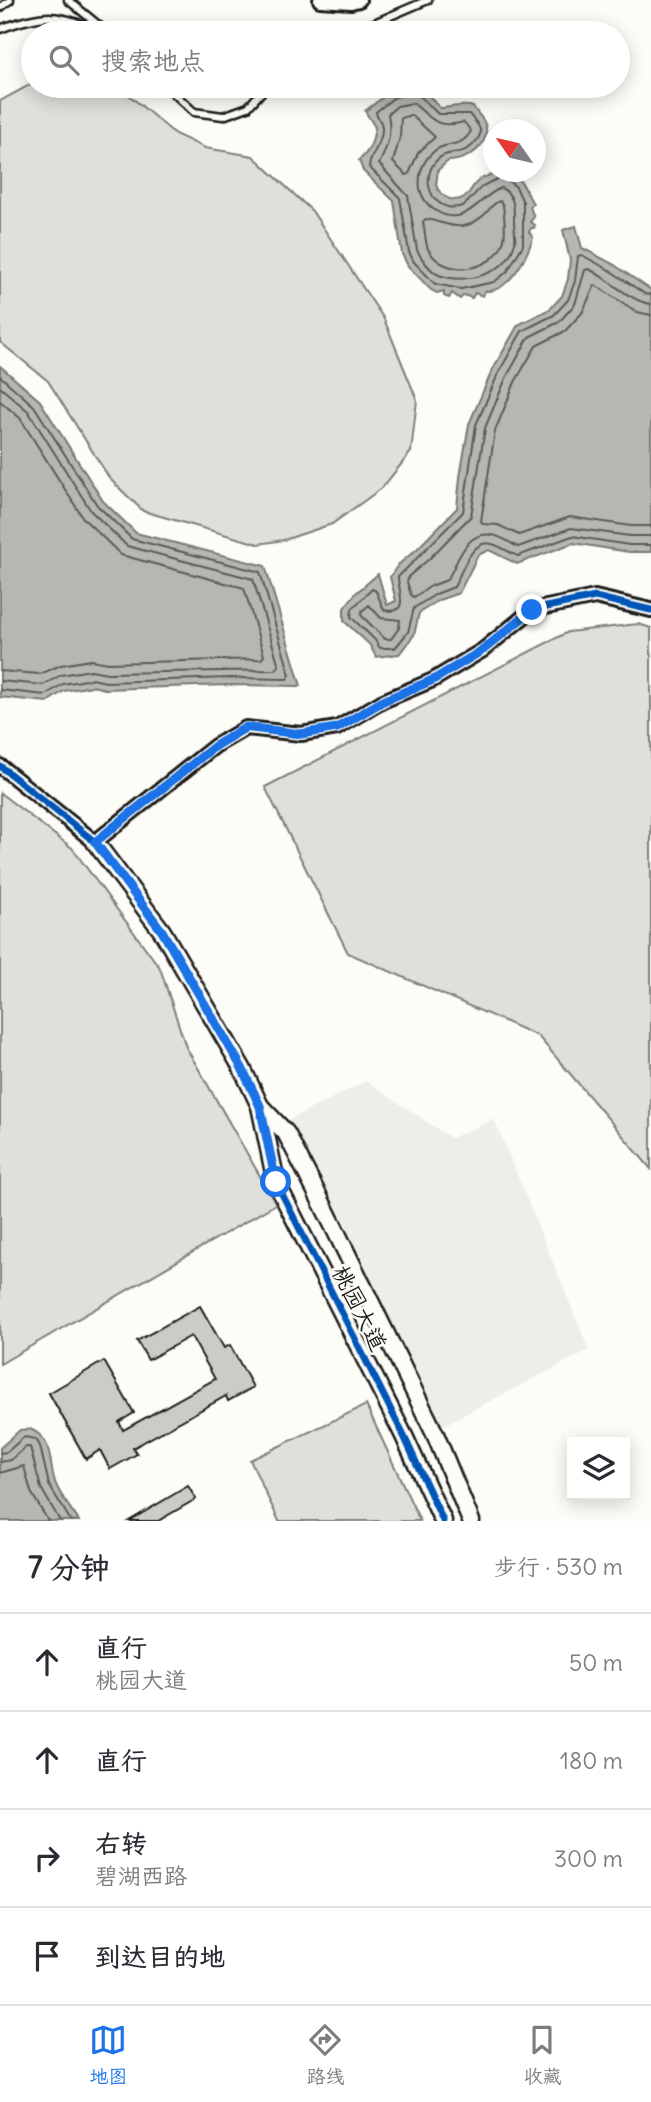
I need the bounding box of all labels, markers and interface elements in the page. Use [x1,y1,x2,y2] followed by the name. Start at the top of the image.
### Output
[21,21,630,98] search box
[45,41,83,79] icon: search
[101,44,205,77] text: 搜索地点
[483,119,546,182] north arrow
[516,594,547,625] route end
[260,1166,291,1197] route start
[326,1260,394,1356] street label: 桃园大道
[567,1437,630,1500] map controls
[567,1437,630,1500] button: layers
[28,1548,110,1586] text: 7 分钟
[494,1552,623,1581] text: 步行 · 530 m
[95,1631,147,1664] text: 直行
[28,1643,66,1681] icon: ahead
[569,1648,623,1677] text: 50 m
[95,1665,187,1694] text: 桃园大道
[28,1741,66,1779] icon: ahead
[95,1744,147,1777] text: 直行
[560,1746,623,1775] text: 180 m
[95,1827,147,1860] text: 右转
[28,1839,66,1877] icon: right
[554,1844,623,1873] text: 300 m
[95,1861,187,1890] text: 碧湖西路
[28,1937,66,1975] icon: arrive
[95,1940,225,1973] text: 到达目的地
[89,2021,128,2088] tab: 地图
[306,2021,345,2088] tab: 路线
[523,2021,562,2088] tab: 收藏

